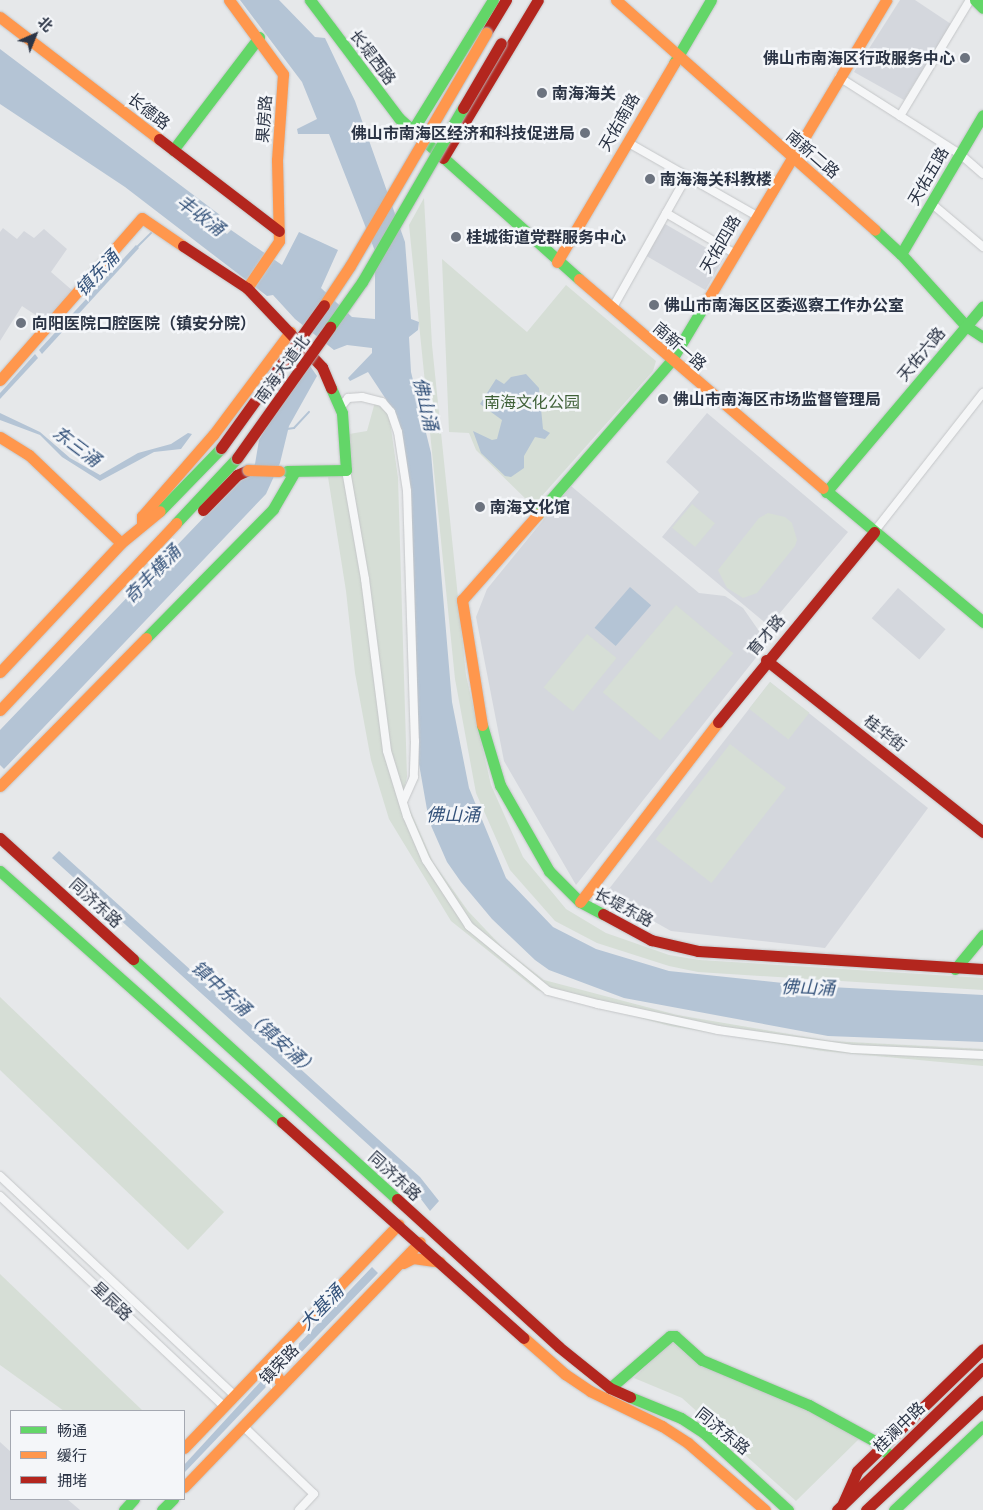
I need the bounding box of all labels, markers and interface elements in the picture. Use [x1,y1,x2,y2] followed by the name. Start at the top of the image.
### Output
[10,10,60,60] north arrow
[34,12,57,36] text: 北
[346,26,400,88] street label: 长堤西路
[763,48,955,68] place label: 佛山市南海区行政服务中心
[959,52,971,64] marker: 佛山市南海区行政服务中心
[552,83,616,103] place label: 南海海关
[536,87,548,99] marker: 南海海关
[124,89,174,133] street label: 长德路
[595,89,643,155] street label: 天佑南路
[253,94,275,144] street label: 果房路
[351,123,575,143] place label: 佛山市南海区经济和科技促进局
[783,126,843,182] street label: 南新二路
[579,127,591,139] marker: 佛山市南海区经济和科技促进局
[904,143,952,209] street label: 天佑五路
[660,169,772,189] place label: 南海海关科教楼
[644,173,656,185] marker: 南海海关科教楼
[173,190,229,240] water label: 丰收涌
[696,211,744,277] street label: 天佑四路
[466,227,626,247] place label: 桂城街道党群服务中心
[450,231,462,243] marker: 桂城街道党群服务中心
[71,246,123,300] water label: 镇东涌
[664,295,904,315] place label: 佛山市南海区区委巡察工作办公室
[648,299,660,311] marker: 佛山市南海区区委巡察工作办公室
[32,313,256,333] place label: 向阳医院口腔医院（镇安分院）
[14,316,28,330] marker: 向阳医院口腔医院（镇安分院）
[650,318,710,374] street label: 南新一路
[893,323,949,385] street label: 天佑六路
[251,331,313,407] street label: 南海大道北
[409,375,443,433] water label: 佛山涌
[673,389,881,409] place label: 佛山市南海区市场监督管理局
[484,392,580,412] park label: 南海文化公园
[657,393,669,405] marker: 佛山市南海区市场监督管理局
[49,421,105,471] water label: 东三涌
[490,497,570,517] place label: 南海文化馆
[474,501,486,513] marker: 南海文化馆
[119,541,185,607] water label: 奇丰横涌
[743,610,789,660] street label: 育才路
[860,711,910,755] street label: 桂华街
[426,803,480,825] water label: 佛山涌
[66,874,126,932] street label: 同济东路
[591,884,657,930] street label: 长堤东路
[188,956,322,1080] water label: 镇中东涌（镇安涌）
[781,975,835,999] water label: 佛山涌
[365,1147,425,1205] street label: 同济东路
[88,1278,136,1324] street label: 星辰路
[294,1280,348,1334] water label: 大基涌
[255,1340,303,1388] street label: 镇荣路
[869,1398,929,1456] street label: 桂澜中路
[692,1403,754,1459] street label: 同济东路
[10,1410,185,1500] legend
[57,1420,87,1440] text: 畅通
[57,1445,87,1465] text: 缓行
[57,1470,87,1490] text: 拥堵

